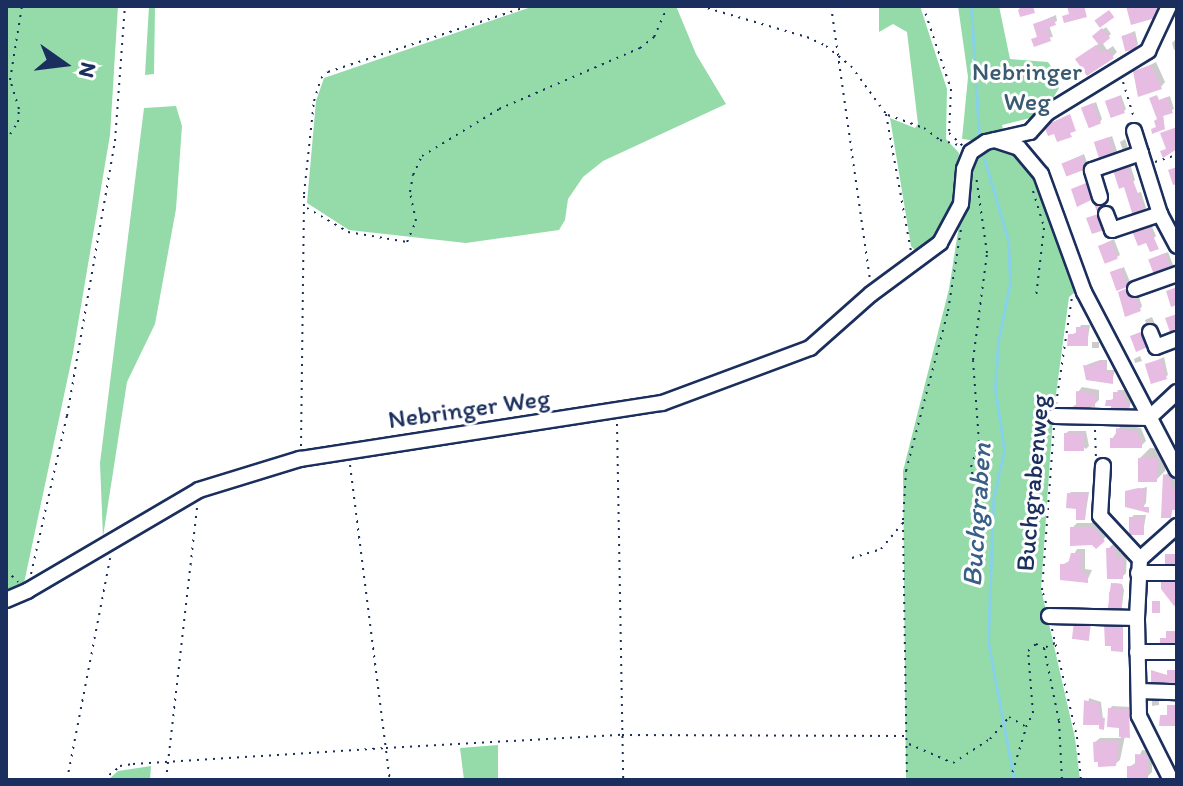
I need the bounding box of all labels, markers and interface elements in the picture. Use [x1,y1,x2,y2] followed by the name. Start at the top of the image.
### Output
[24,24,104,104] north arrow
[972,56,1082,118] park label: Nebringer Weg
[73,59,103,80] text: N
[386,382,552,436] street label: Nebringer Weg
[1010,393,1056,573] street label: Buchgrabenweg
[954,442,998,588] water label: Buchgraben

